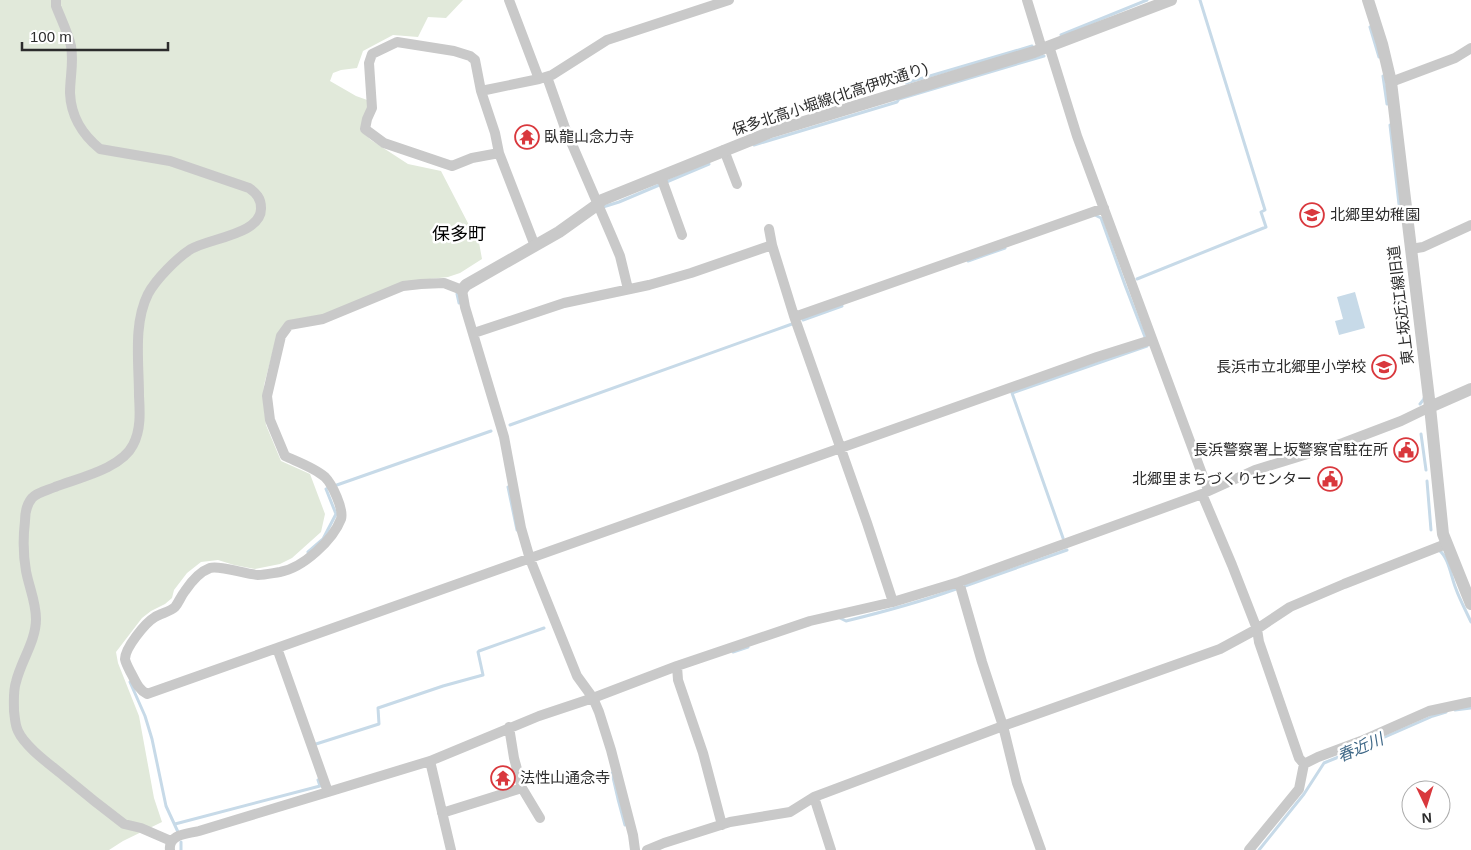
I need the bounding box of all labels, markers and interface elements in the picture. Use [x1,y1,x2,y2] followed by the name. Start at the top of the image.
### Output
[22,20,169,52] scale bar
[30,28,72,45] text: 100 m
[730,59,930,138] street label: 保多北高小堀線(北高伊吹通り)
[514,124,540,150] temple icon: 臥龍山念力寺
[544,128,634,145] place label: 臥龍山念力寺
[1299,202,1325,228] school or university icon: 北郷里幼稚園
[1330,206,1420,223] place label: 北郷里幼稚園
[432,224,486,244] district label: 保多町
[1385,244,1416,366] street label: 東上坂近江線旧道
[1371,354,1397,380] school or university icon: 長浜市立北郷里小学校
[1216,358,1366,375] place label: 長浜市立北郷里小学校
[1393,437,1419,463] public building icon: 長浜警察署上坂警察官駐在所
[1193,441,1388,458] place label: 長浜警察署上坂警察官駐在所
[1317,466,1343,492] public building icon: 北郷里まちづくりセンター
[1132,470,1312,487] place label: 北郷里まちづくりセンター
[1335,729,1387,765] water label: 春近川
[490,765,516,791] temple icon: 法性山通念寺
[520,769,610,786] place label: 法性山通念寺
[1401,780,1451,830] north arrow
[1421,810,1433,826] text: N

